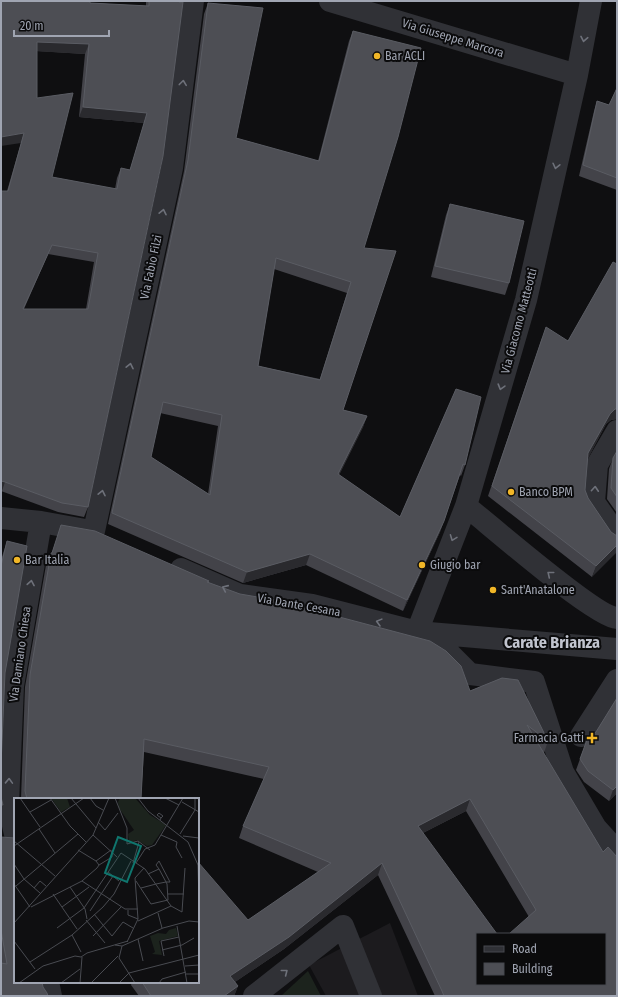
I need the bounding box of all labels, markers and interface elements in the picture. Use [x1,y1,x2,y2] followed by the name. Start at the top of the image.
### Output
[14,12,109,38] scale bar
[400,16,506,60] street label: Via Giuseppe Marcora
[20,19,44,33] text: 20 m
[580,36,589,42] one-way arrow
[385,49,425,63] place label: Bar ACLI
[372,51,382,61] marker: Bar ACLI
[178,80,187,86] one-way arrow
[553,163,561,169] one-way arrow
[158,208,166,215] one-way arrow
[137,233,165,301] street label: Via Fabio Filzi
[498,267,540,375] street label: Via Giacomo Matteotti
[125,363,133,369] one-way arrow
[497,384,505,391] one-way arrow
[519,485,573,499] place label: Banco BPM
[591,486,600,492] one-way arrow
[506,487,516,497] marker: Banco BPM
[98,490,106,496] one-way arrow
[450,534,458,541] one-way arrow
[25,553,69,567] place label: Bar Italia
[12,555,22,565] marker: Bar Italia
[430,558,481,572] place label: Giugio bar
[417,560,427,570] marker: Giugio bar
[548,572,555,579] one-way arrow
[26,580,35,586] one-way arrow
[501,583,575,597] place label: Sant'Anatalone
[222,585,230,593] one-way arrow
[488,585,498,595] marker: Sant'Anatalone
[256,591,342,619] street label: Via Dante Cesana
[6,605,34,703] street label: Via Damiano Chiesa
[376,619,382,627] one-way arrow
[504,633,600,652] district label: Carate Brianza
[514,731,584,745] place label: Farmacia Gatti
[587,733,597,743] marker: Farmacia Gatti
[5,778,14,784] one-way arrow
[14,798,199,983] inset map
[476,933,606,985] legend
[512,942,537,956] text: Road
[512,962,553,976] text: Building
[280,970,287,977] one-way arrow

